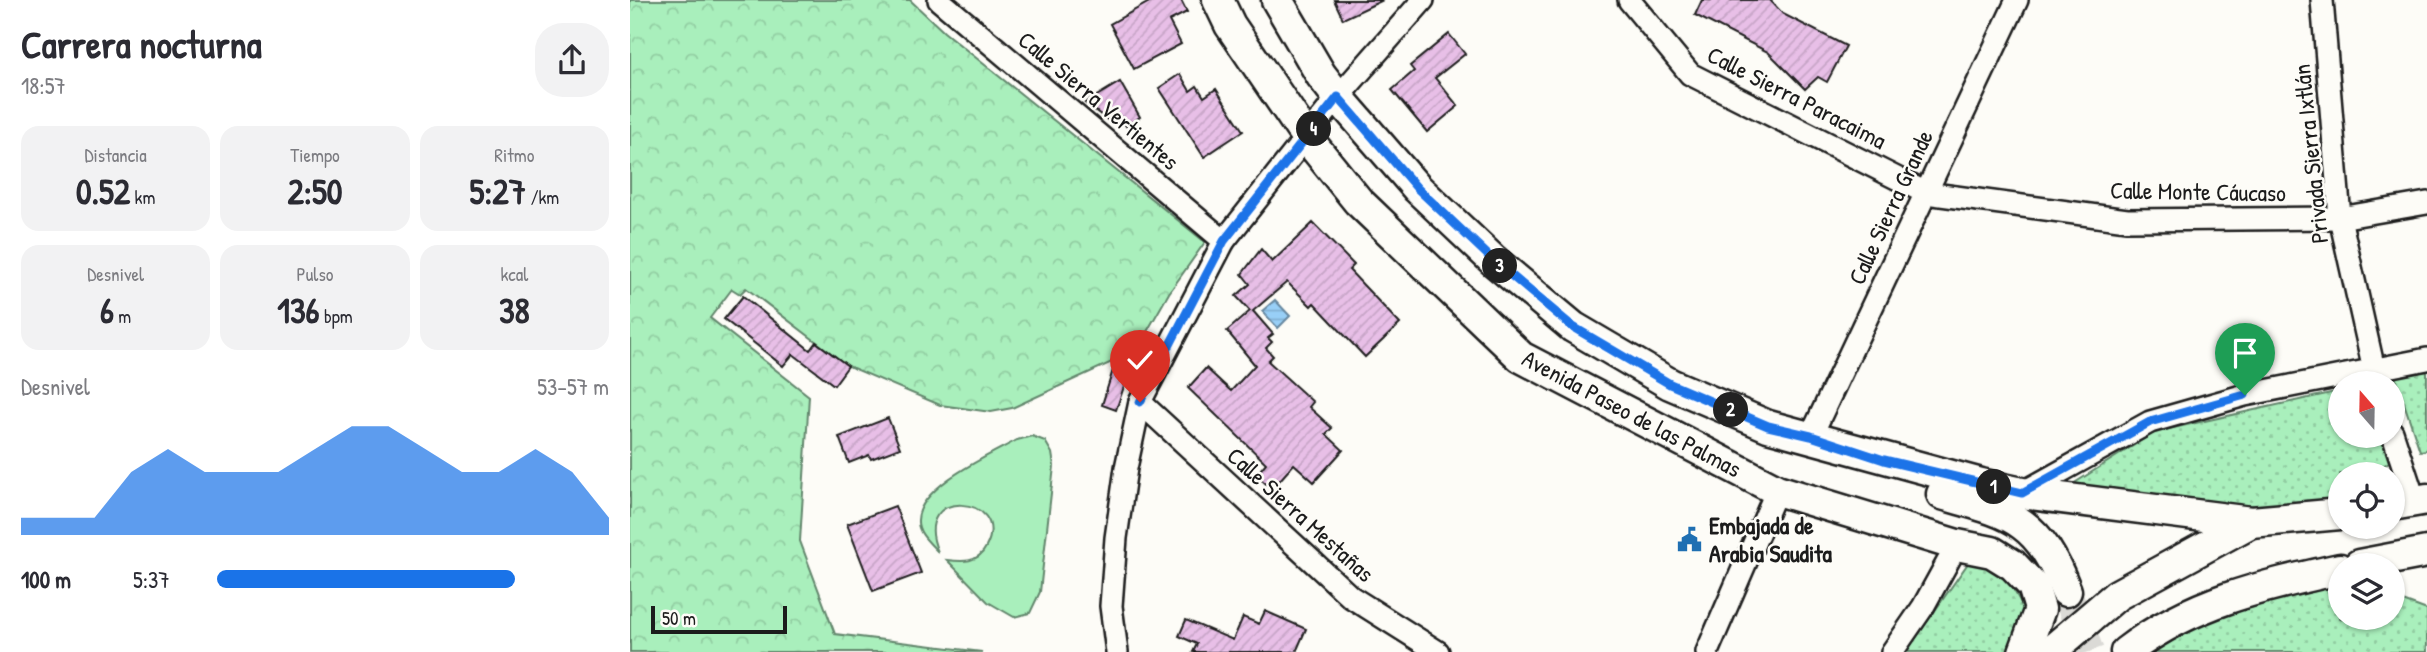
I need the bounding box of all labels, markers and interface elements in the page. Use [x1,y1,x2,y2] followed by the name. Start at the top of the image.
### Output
[21,18,262,70] text: Carrera nocturna
[535,23,609,97] button: share
[1012,23,1186,177] street label: Calle Sierra Vertientes
[1702,38,1892,156] street label: Calle Sierra Paracaima
[2285,63,2335,245] street label: Privada Sierra Ixtlán
[21,70,66,101] text: 18:57
[1296,111,1332,146] pin: 4
[1310,115,1317,141] text: 4
[1840,124,1940,290] street label: Calle Sierra Grande
[85,142,147,168] text: Distancia
[290,142,340,168] text: Tiempo
[494,142,534,168] text: Ritmo
[76,168,130,215] text: 0.52
[287,168,342,215] text: 2:50
[469,168,526,215] text: 5:27
[2110,173,2287,209] street label: Calle Monte Cáucaso
[130,184,155,210] text: km
[526,184,559,210] text: /km
[1482,248,1518,284] pin: 3
[1495,252,1504,278] text: 3
[87,261,144,287] text: Desnivel
[297,261,333,287] text: Pulso
[500,261,528,287] text: kcal
[100,287,114,334] text: 6
[277,287,320,334] text: 136
[499,287,530,334] text: 38
[114,303,131,329] text: m
[320,303,353,329] text: bpm
[2215,323,2275,395] pin
[1110,330,1170,402] pin
[2226,334,2264,372] icon: arrive
[1121,341,1159,379] icon: check
[1517,342,1747,484] street label: Avenida Paseo de las Palmas
[21,371,90,402] text: Desnivel
[537,371,609,402] text: 53–57 m
[2328,371,2404,448] north arrow
[2328,371,2405,630] map controls
[1714,392,1748,428] pin: 2
[1726,396,1735,422] text: 2
[1221,439,1381,589] street label: Calle Sierra Mestañas
[2328,462,2405,539] button: locate
[1976,470,2012,504] pin: 1
[1990,473,1997,499] text: 1
[1709,509,1833,569] place label: Embajada de Arabia Saudita
[1675,525,1703,553] public building icon: Embajada de Arabia Saudita
[2328,553,2405,630] button: layers
[21,564,71,595] text: 100 m
[133,564,170,595] text: 5:37
[651,603,788,635] scale bar
[662,605,696,631] text: 50 m

